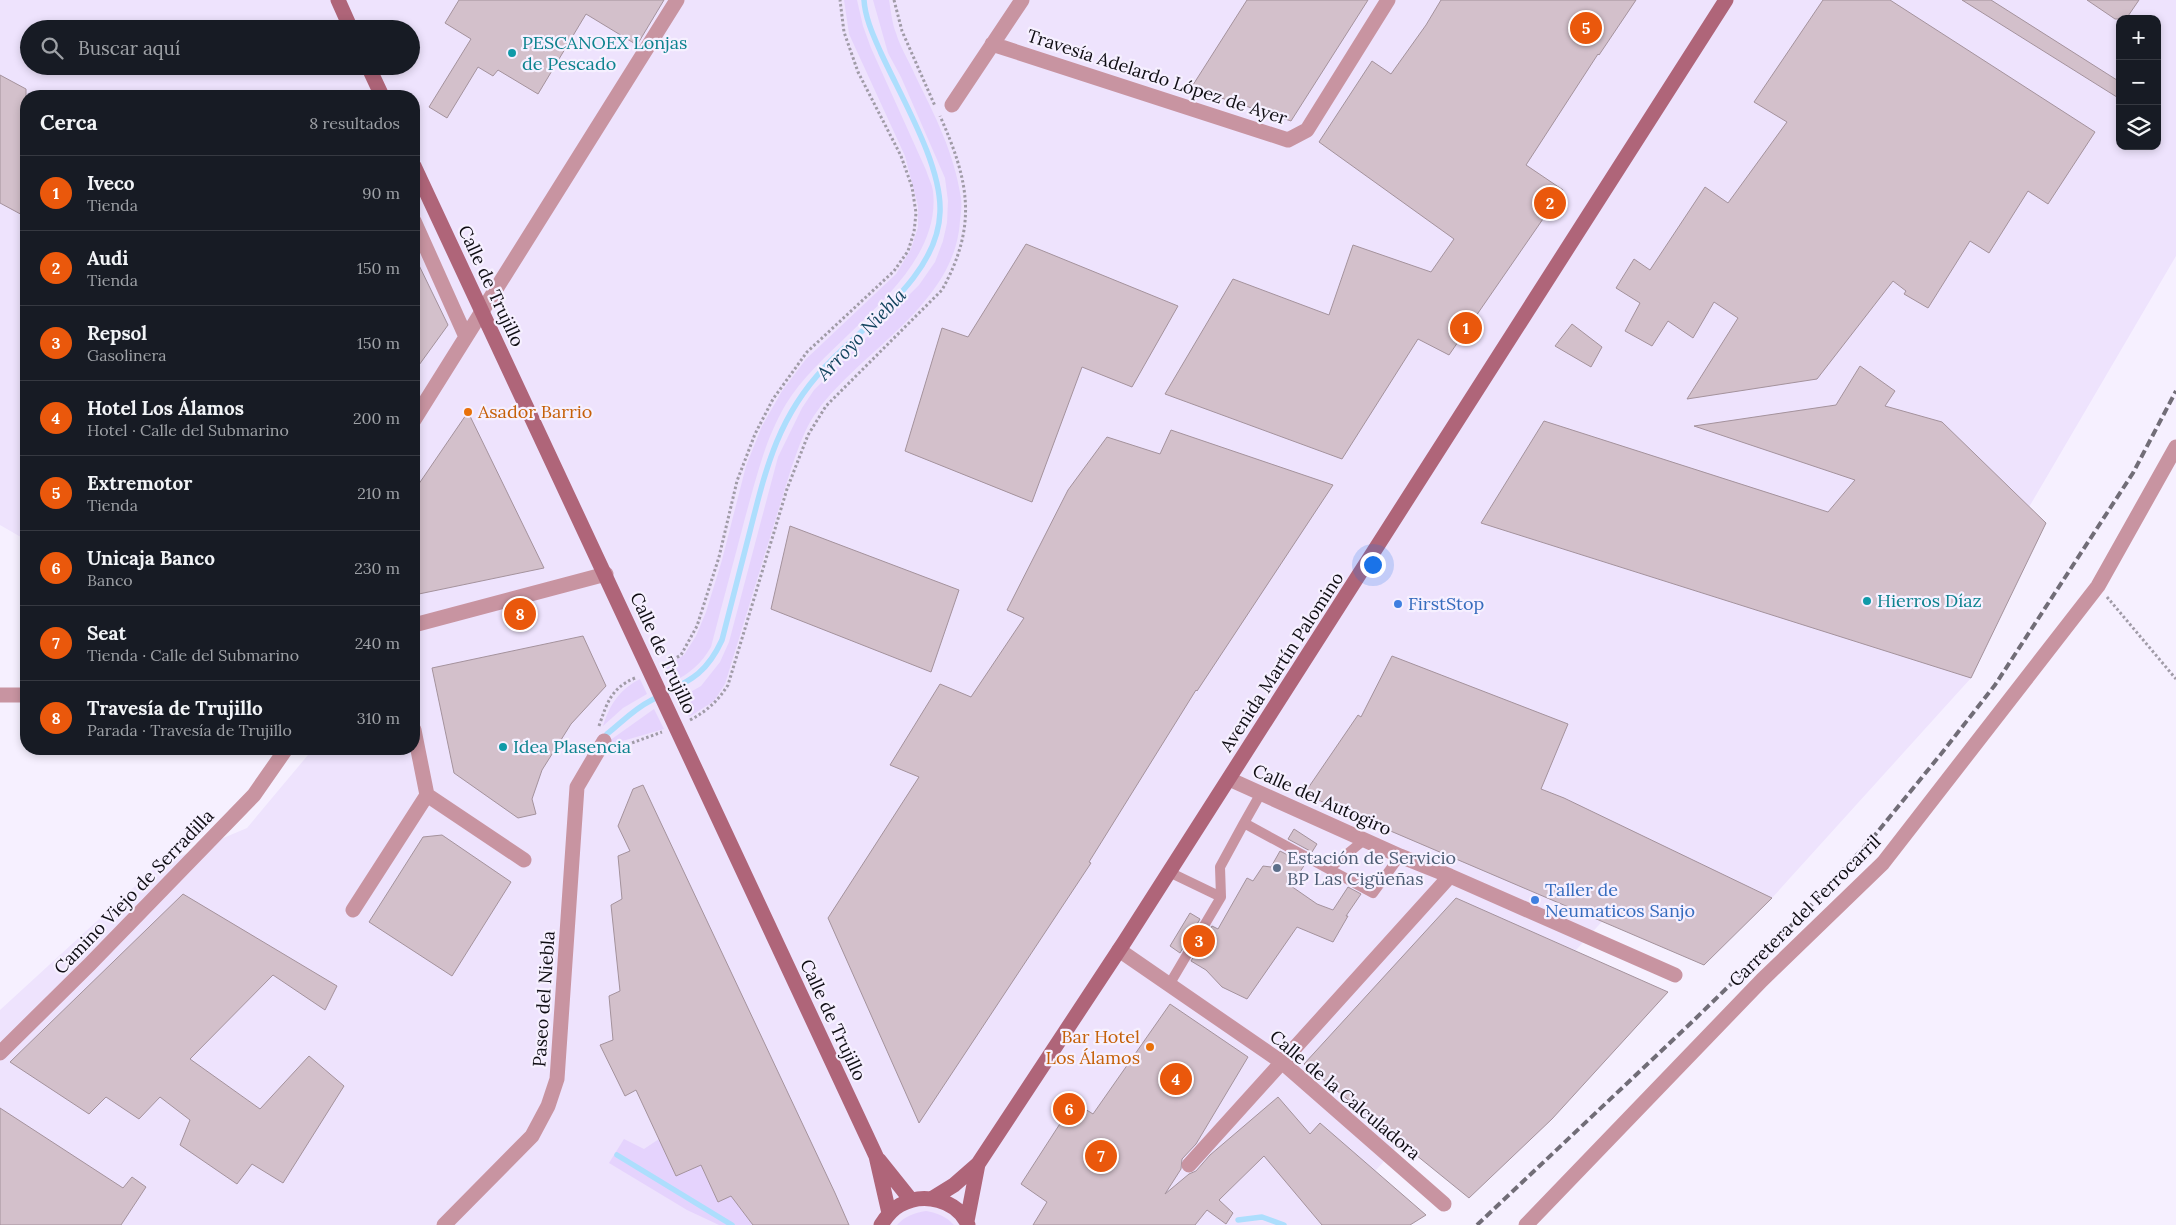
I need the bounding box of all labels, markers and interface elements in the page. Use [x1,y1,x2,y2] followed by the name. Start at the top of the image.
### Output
[1570,9,1602,47] pin: 5
[2116,15,2161,150] map controls
[2116,15,2161,60] button: +
[20,20,420,75] search box
[1024,24,1290,130] street label: Travesía Adelardo López de Ayer
[522,31,687,75] place label: PESCANOEX Lonjas de Pescado
[38,34,66,62] icon: search
[78,36,180,60] text: Buscar aquí
[506,47,518,59] marker: PESCANOEX Lonjas de Pescado
[2116,60,2161,105] button: −
[2116,105,2161,150] button: layers
[40,109,98,136] text: Cerca
[309,113,400,133] text: 8 resultados
[87,171,135,195] text: Iveco
[53,183,59,203] text: 1
[362,183,400,203] text: 90 m
[1534,184,1566,222] pin: 2
[87,195,138,215] text: Tienda
[453,221,530,350] street label: Calle de Trujillo
[87,246,129,270] text: Audi
[52,258,60,278] text: 2
[357,258,400,278] text: 150 m
[87,270,138,290] text: Tienda
[810,283,911,386] water label: Arroyo Niebla
[1450,309,1482,347] pin: 1
[87,321,147,345] text: Repsol
[52,333,60,353] text: 3
[357,333,400,353] text: 150 m
[87,345,167,365] text: Gasolinera
[87,396,244,420] text: Hotel Los Álamos
[477,400,592,423] place label: Asador Barrio
[462,406,474,418] marker: Asador Barrio
[52,408,60,428] text: 4
[353,408,400,428] text: 200 m
[87,420,289,440] text: Hotel · Calle del Submarino
[87,471,192,495] text: Extremotor
[52,483,60,503] text: 5
[357,483,400,503] text: 210 m
[87,495,138,515] text: Tienda
[87,546,215,570] text: Unicaja Banco
[1360,552,1386,578] your location
[51,558,61,578] text: 6
[354,558,400,578] text: 230 m
[1214,567,1348,757] street label: Avenida Martín Palomino
[87,570,133,590] text: Banco
[625,588,702,717] street label: Calle de Trujillo
[1877,589,1982,612] place label: Hierros Díaz
[1408,592,1484,615] place label: FirstStop
[504,595,536,633] pin: 8
[1861,595,1873,607] marker: Hierros Díaz
[1392,598,1404,610] marker: FirstStop
[87,621,126,645] text: Seat
[52,633,60,653] text: 7
[355,633,400,653] text: 240 m
[87,645,299,665] text: Tienda · Calle del Submarino
[87,696,263,720] text: Travesía de Trujillo
[51,708,61,728] text: 8
[357,708,400,728] text: 310 m
[87,720,292,740] text: Parada · Travesía de Trujillo
[513,735,631,758] place label: Idea Plasencia
[497,741,509,753] marker: Idea Plasencia
[1249,759,1395,840] street label: Calle del Autogiro
[49,804,218,979] street label: Camino Viejo de Serradilla
[1724,830,1885,991] street label: Carretera del Ferrocarril
[1287,846,1456,890] place label: Estación de Servicio BP Las Cigüeñas
[1271,862,1283,874] marker: Estación de Servicio BP Las Cigüeñas
[1545,878,1695,922] place label: Taller de Neumaticos Sanjo
[1529,894,1541,906] marker: Taller de Neumaticos Sanjo
[1183,922,1215,960] pin: 3
[527,930,560,1068] street label: Paseo del Niebla
[795,955,872,1084] street label: Calle de Trujillo
[1046,1025,1140,1069] place label: Bar Hotel Los Álamos
[1265,1025,1425,1164] street label: Calle de la Calculadora
[1144,1041,1156,1053] marker: Bar Hotel Los Álamos
[1160,1060,1192,1098] pin: 4
[1053,1090,1085,1128] pin: 6
[1085,1137,1117,1175] pin: 7

